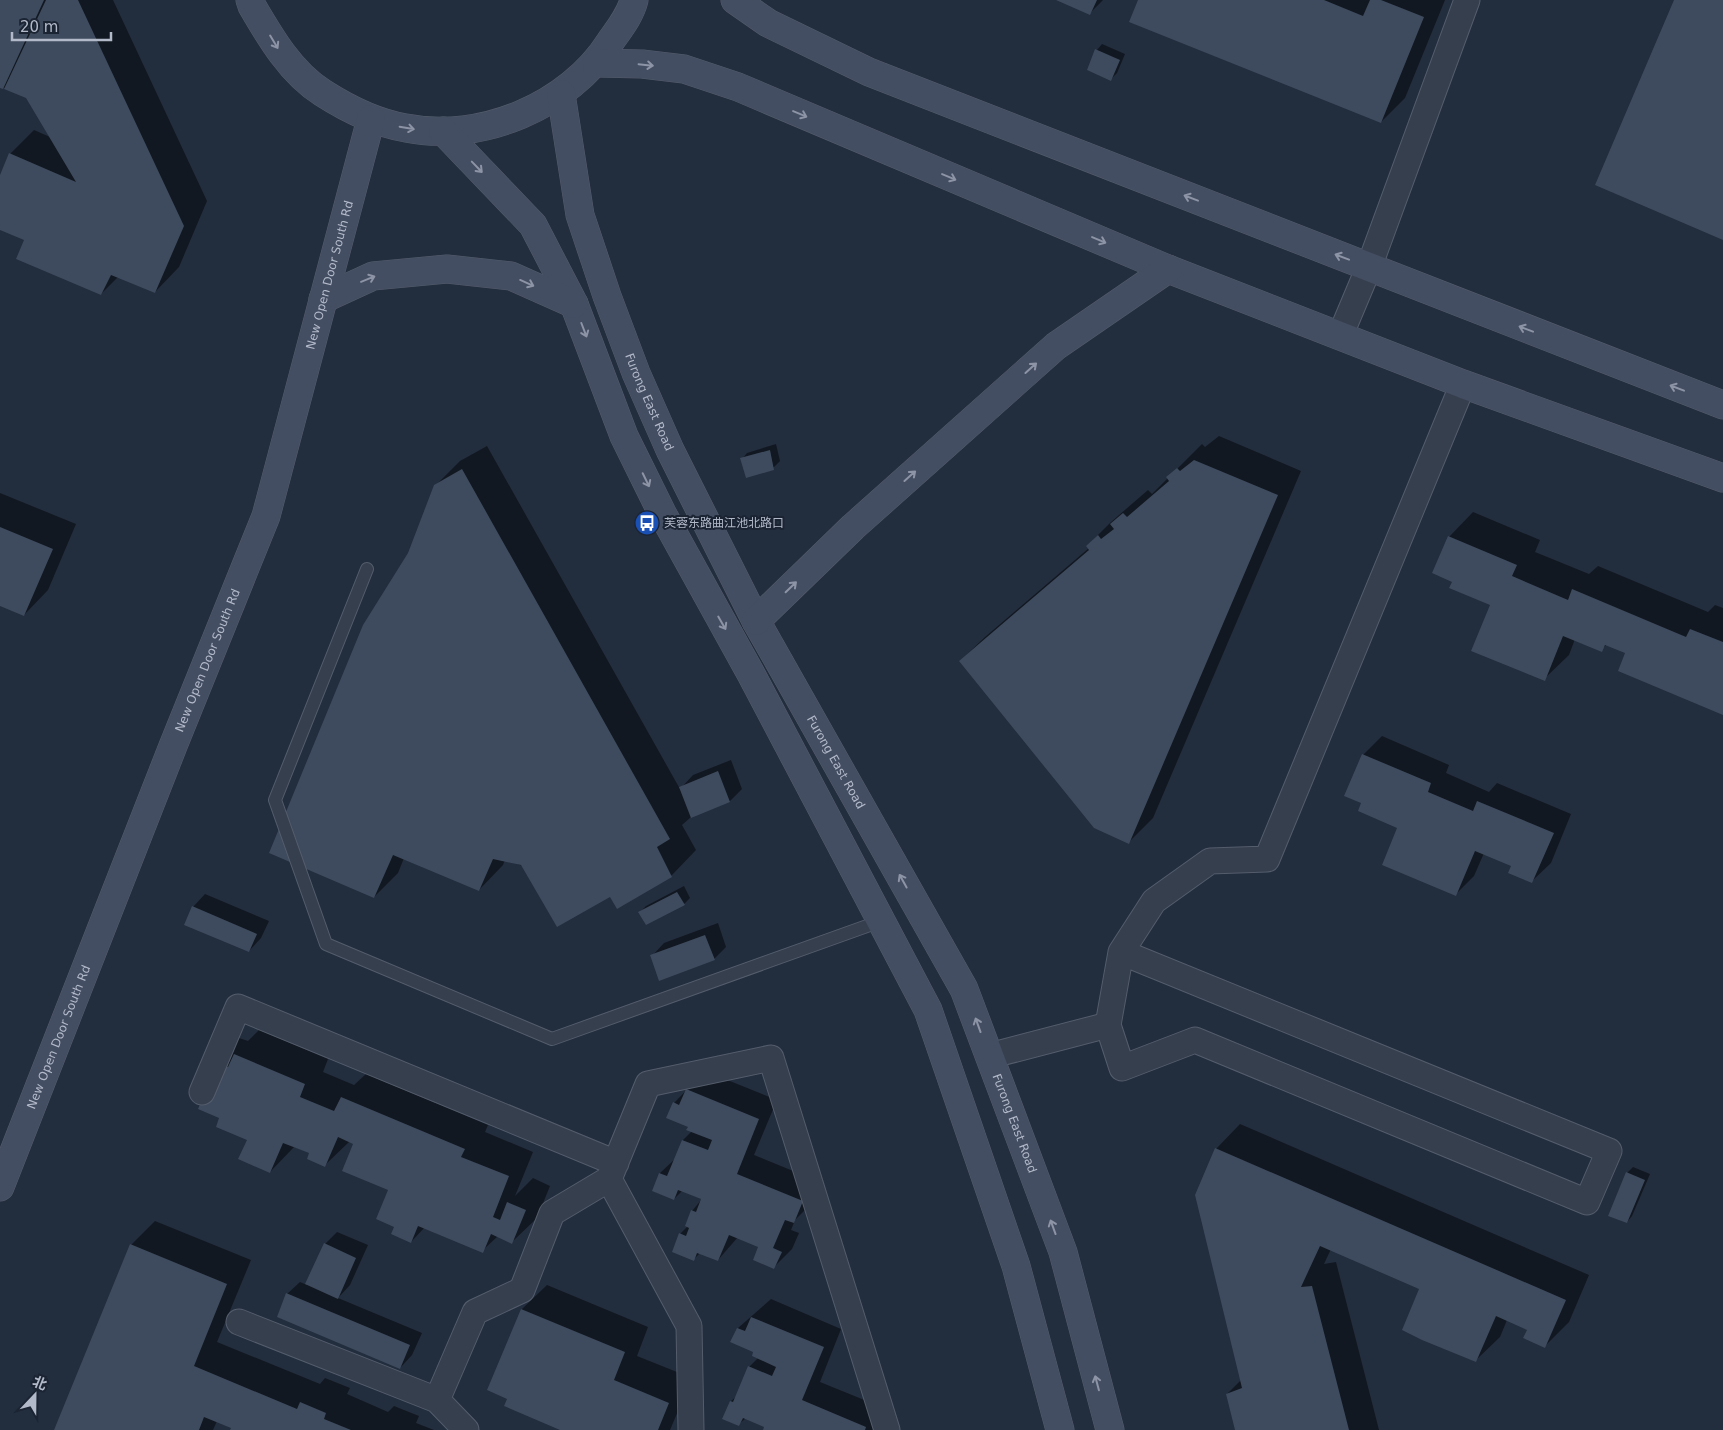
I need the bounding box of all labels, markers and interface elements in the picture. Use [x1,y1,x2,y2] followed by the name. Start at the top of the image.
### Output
[12,10,111,42] scale bar
[20,18,58,36] text: 20 m
[269,35,279,49] one-way arrow
[637,60,653,70] one-way arrow
[792,109,807,119] one-way arrow
[398,123,414,133] one-way arrow
[471,160,483,173] one-way arrow
[941,173,956,182] one-way arrow
[1184,193,1199,202] one-way arrow
[303,199,356,351] street label: New Open Door South Rd
[1091,236,1106,245] one-way arrow
[1335,252,1350,261] one-way arrow
[360,274,375,284] one-way arrow
[519,279,534,288] one-way arrow
[580,322,589,337] one-way arrow
[1519,324,1534,333] one-way arrow
[622,351,676,453] street label: Furong East Road
[1025,362,1038,374] one-way arrow
[1670,383,1685,393] one-way arrow
[903,471,916,482] one-way arrow
[641,472,651,487] one-way arrow
[634,510,660,536] bus stop icon: 芙蓉东路曲江池北路口
[664,516,784,530] place label: 芙蓉东路曲江池北路口
[785,581,797,593] one-way arrow
[172,587,243,734] street label: New Open Door South Rd
[718,615,728,630] one-way arrow
[804,713,868,811] street label: Furong East Road
[898,875,908,889] one-way arrow
[24,963,93,1111] street label: New Open Door South Rd
[973,1018,982,1034] one-way arrow
[990,1072,1040,1175] street label: Furong East Road
[1048,1220,1057,1235] one-way arrow
[10,1370,60,1420] north arrow
[30,1373,49,1393] text: 北
[1092,1375,1102,1391] one-way arrow

